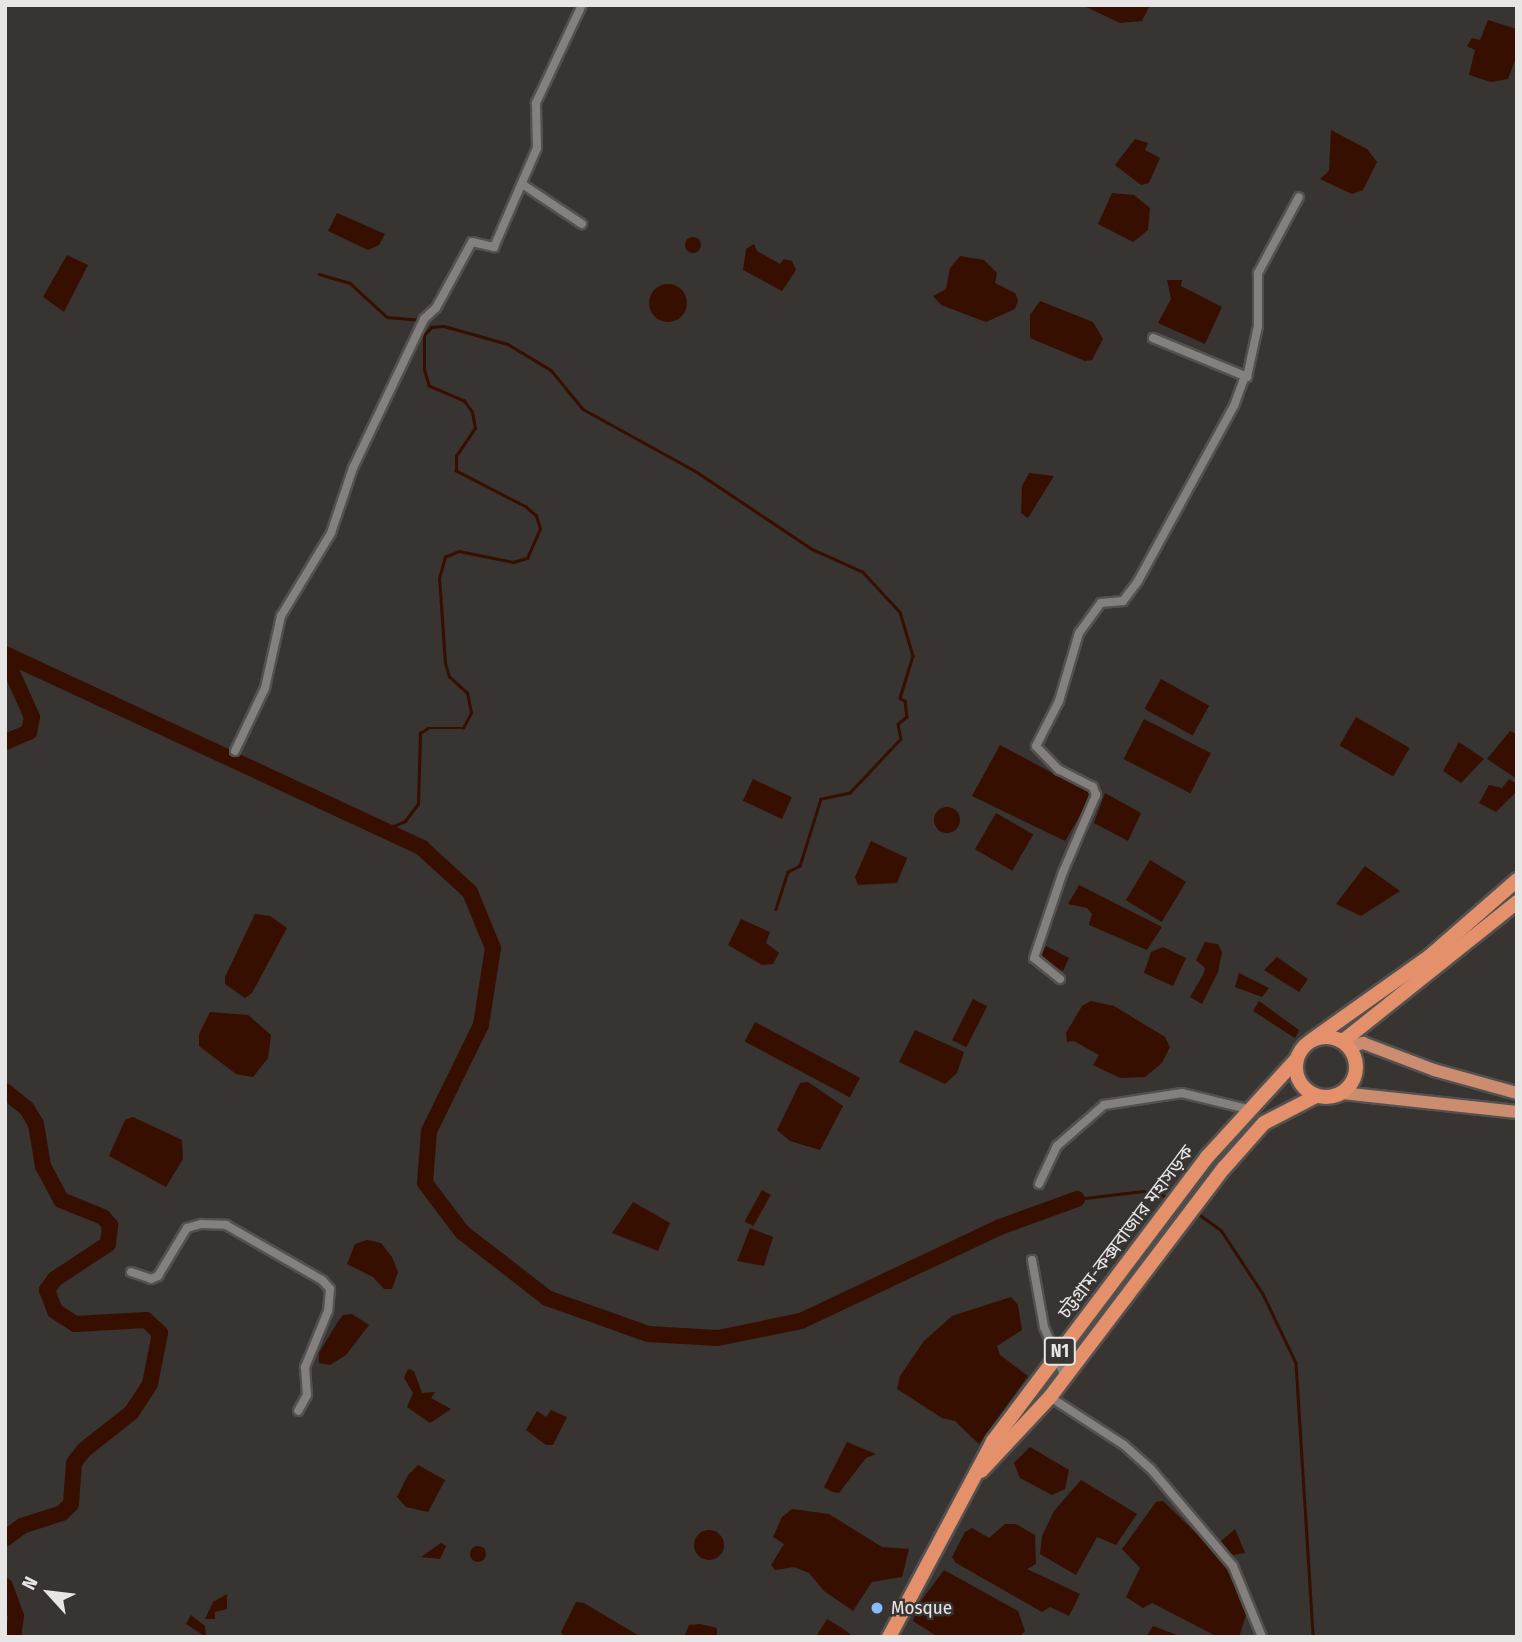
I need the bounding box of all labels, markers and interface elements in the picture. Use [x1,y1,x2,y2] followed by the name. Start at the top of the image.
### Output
[1053,1141,1199,1323] street label: চট্টগ্রাম-কক্সবাজার মহাসড়ক
[1042,1336,1078,1366] road number: N1
[14,1558,84,1628] north arrow
[17,1573,43,1594] text: N
[891,1597,952,1619] place label: Mosque
[869,1600,885,1616] marker: Mosque

